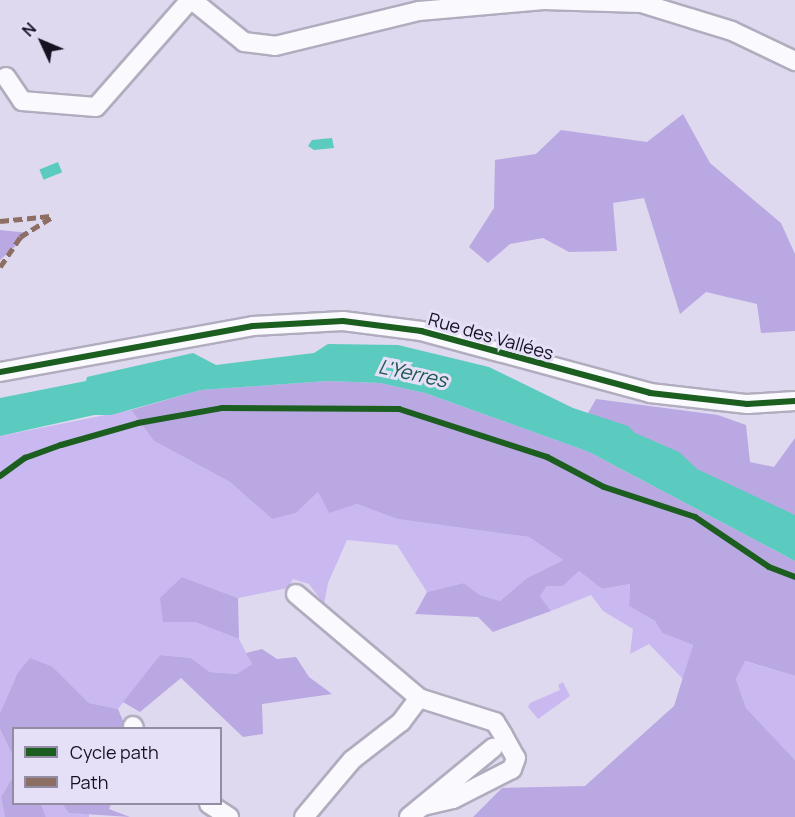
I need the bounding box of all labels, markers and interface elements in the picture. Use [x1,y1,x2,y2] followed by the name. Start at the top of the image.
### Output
[12,12,72,72] north arrow
[17,18,41,41] text: N
[426,308,556,364] street label: Rue des Vallées
[376,354,450,392] water label: L'Yerres
[12,727,222,805] legend
[70,740,159,764] text: Cycle path
[70,770,108,794] text: Path

